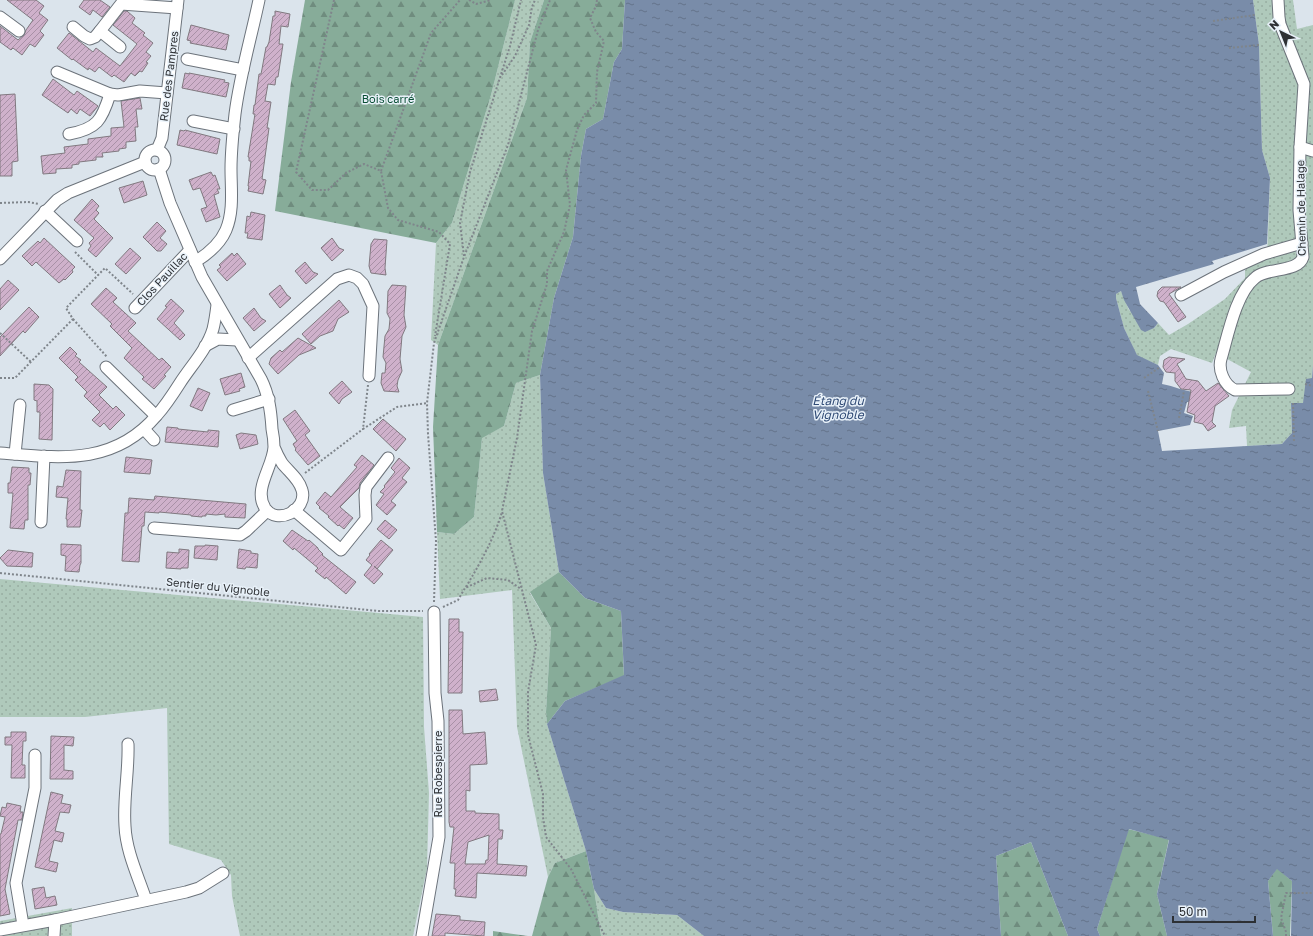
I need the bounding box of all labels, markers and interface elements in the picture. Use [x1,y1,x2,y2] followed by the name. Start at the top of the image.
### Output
[1261,12,1301,52] north arrow
[1266,17,1281,32] text: N
[157,30,181,122] street label: Rue des Pampres
[362,92,414,105] park label: Bois carré
[1293,160,1308,256] street label: Chemin de Halage
[134,249,190,308] street label: Clos Pauillac
[812,393,865,422] water label: Étang du Vignoble
[166,575,270,598] street label: Sentier du Vignoble
[431,731,444,817] street label: Rue Robespierre
[1173,898,1255,924] scale bar
[1179,904,1207,919] text: 50 m

